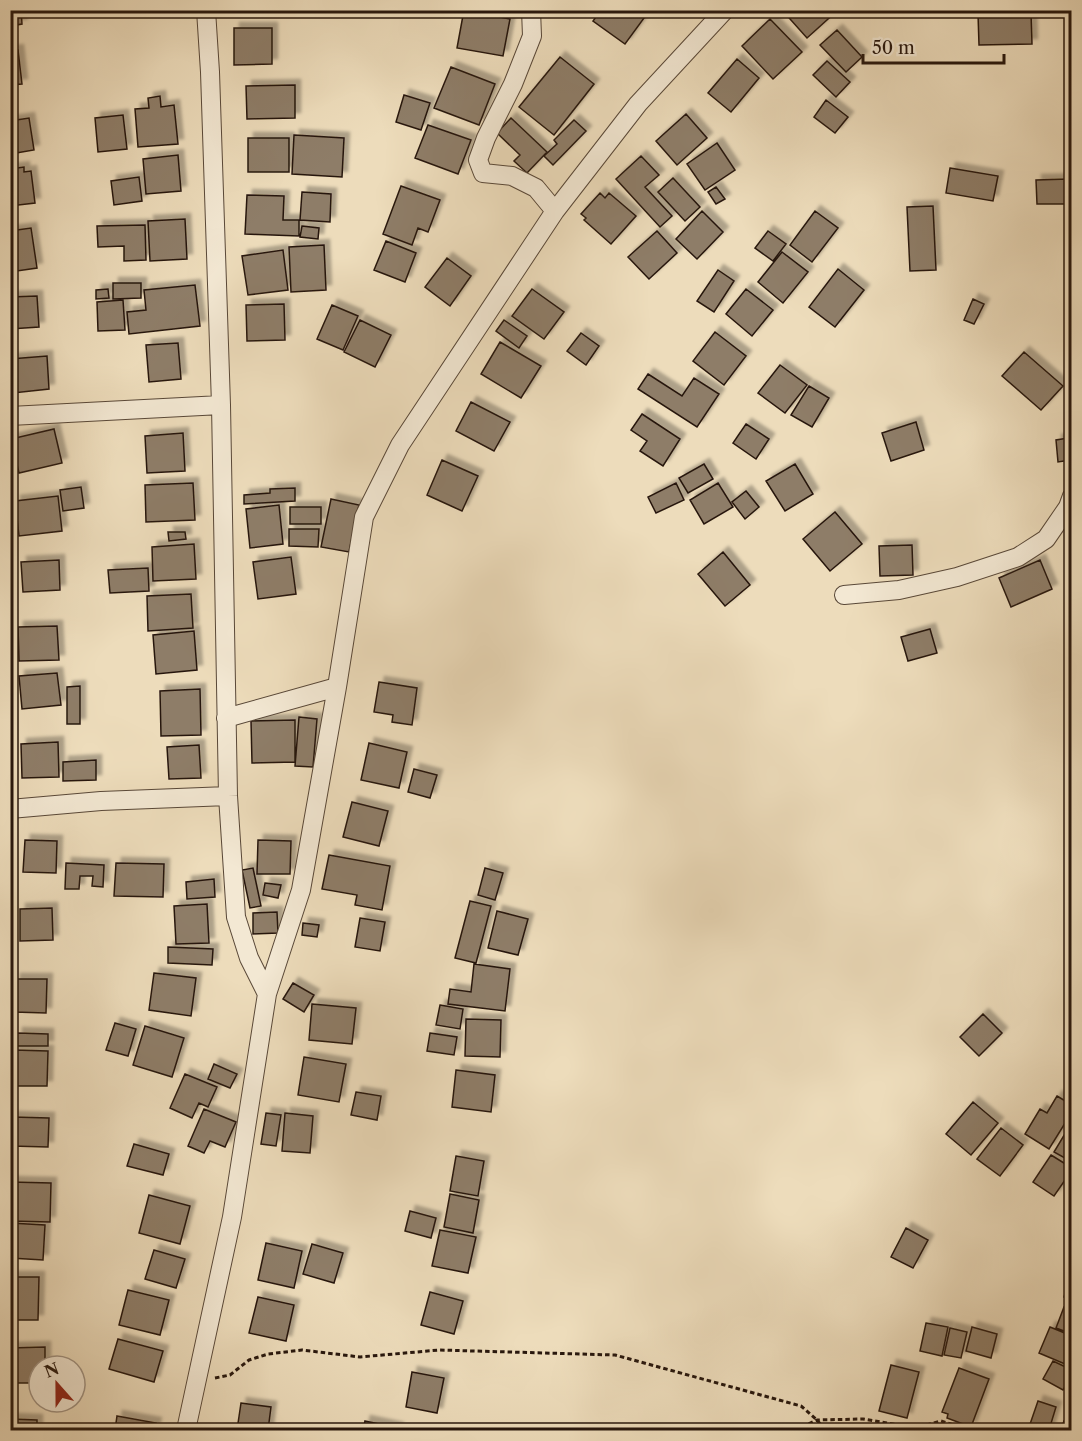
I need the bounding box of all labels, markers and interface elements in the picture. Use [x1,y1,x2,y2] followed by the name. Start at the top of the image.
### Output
[863,27,1004,65] scale bar
[872,37,915,59] text: 50 m
[27,1354,87,1414] north arrow
[42,1358,62,1382] text: N

